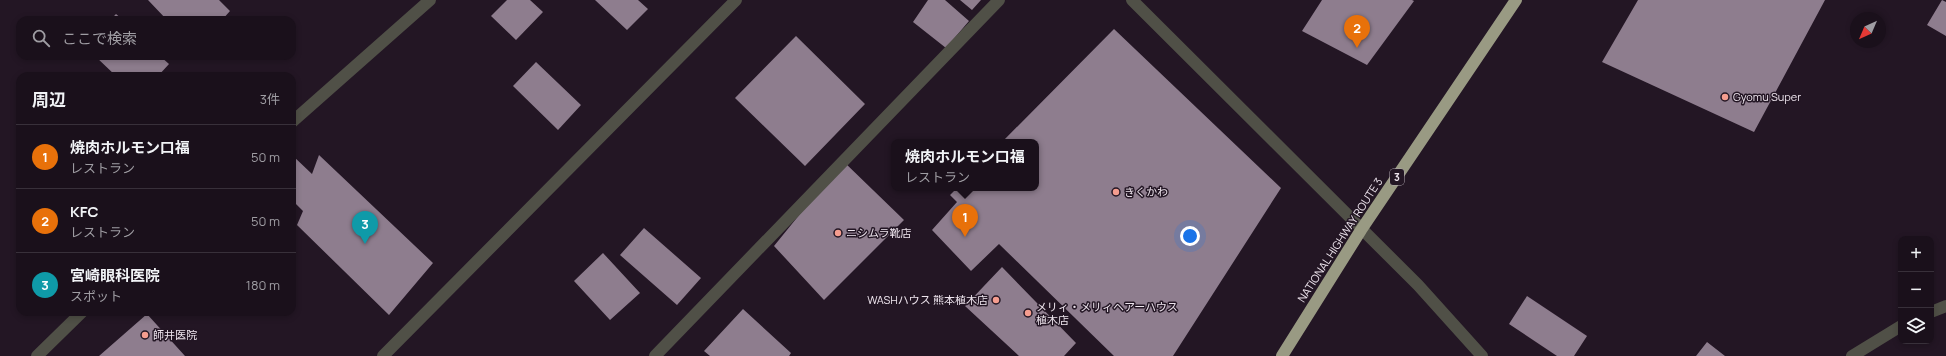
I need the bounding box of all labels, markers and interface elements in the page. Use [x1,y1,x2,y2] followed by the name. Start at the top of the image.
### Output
[1850,12,1886,48] north arrow
[1344,15,1370,48] pin: 2
[16,16,296,60] search box
[30,27,52,49] icon: search
[62,28,137,49] text: ここで検索
[32,88,66,111] text: 周辺
[1733,89,1801,104] place label: Gyomu Super
[260,90,280,108] text: 3件
[1720,92,1730,102] marker: Gyomu Super
[70,137,190,158] text: 焼肉ホルモン口福
[891,139,1039,191] popup
[905,146,1025,167] text: 焼肉ホルモン口福
[42,148,48,166] text: 1
[251,148,280,166] text: 50 m
[70,159,135,177] text: レストラン
[905,168,970,186] text: レストラン
[1390,169,1404,185] road number: 3
[1294,175,1385,305] street label: NATIONAL HIGHWAY ROUTE 3
[1124,184,1168,199] place label: きくかわ
[1111,187,1121,197] marker: きくかわ
[70,201,99,222] text: KFC
[952,204,978,237] pin: 1
[352,211,378,244] pin: 3
[41,212,49,230] text: 2
[251,212,280,230] text: 50 m
[70,223,135,241] text: レストラン
[846,225,911,240] place label: ニシムラ靴店
[1180,226,1200,246] your location
[833,228,843,238] marker: ニシムラ靴店
[1898,236,1934,344] map controls
[1898,236,1934,272] button: +
[70,265,160,286] text: 宮崎眼科医院
[1898,272,1934,308] button: −
[41,276,49,294] text: 3
[246,276,280,294] text: 180 m
[70,287,122,305] text: スポット
[867,292,988,307] place label: WASHハウス 熊本植木店
[991,295,1001,305] marker: WASHハウス 熊本植木店
[1036,299,1178,327] place label: メリィ・メリィヘアーハウス 植木店
[1023,308,1033,318] marker: メリィ・メリィヘアーハウス 植木店
[1898,308,1934,344] button: layers
[153,327,197,342] place label: 師井医院
[140,330,150,340] marker: 師井医院

